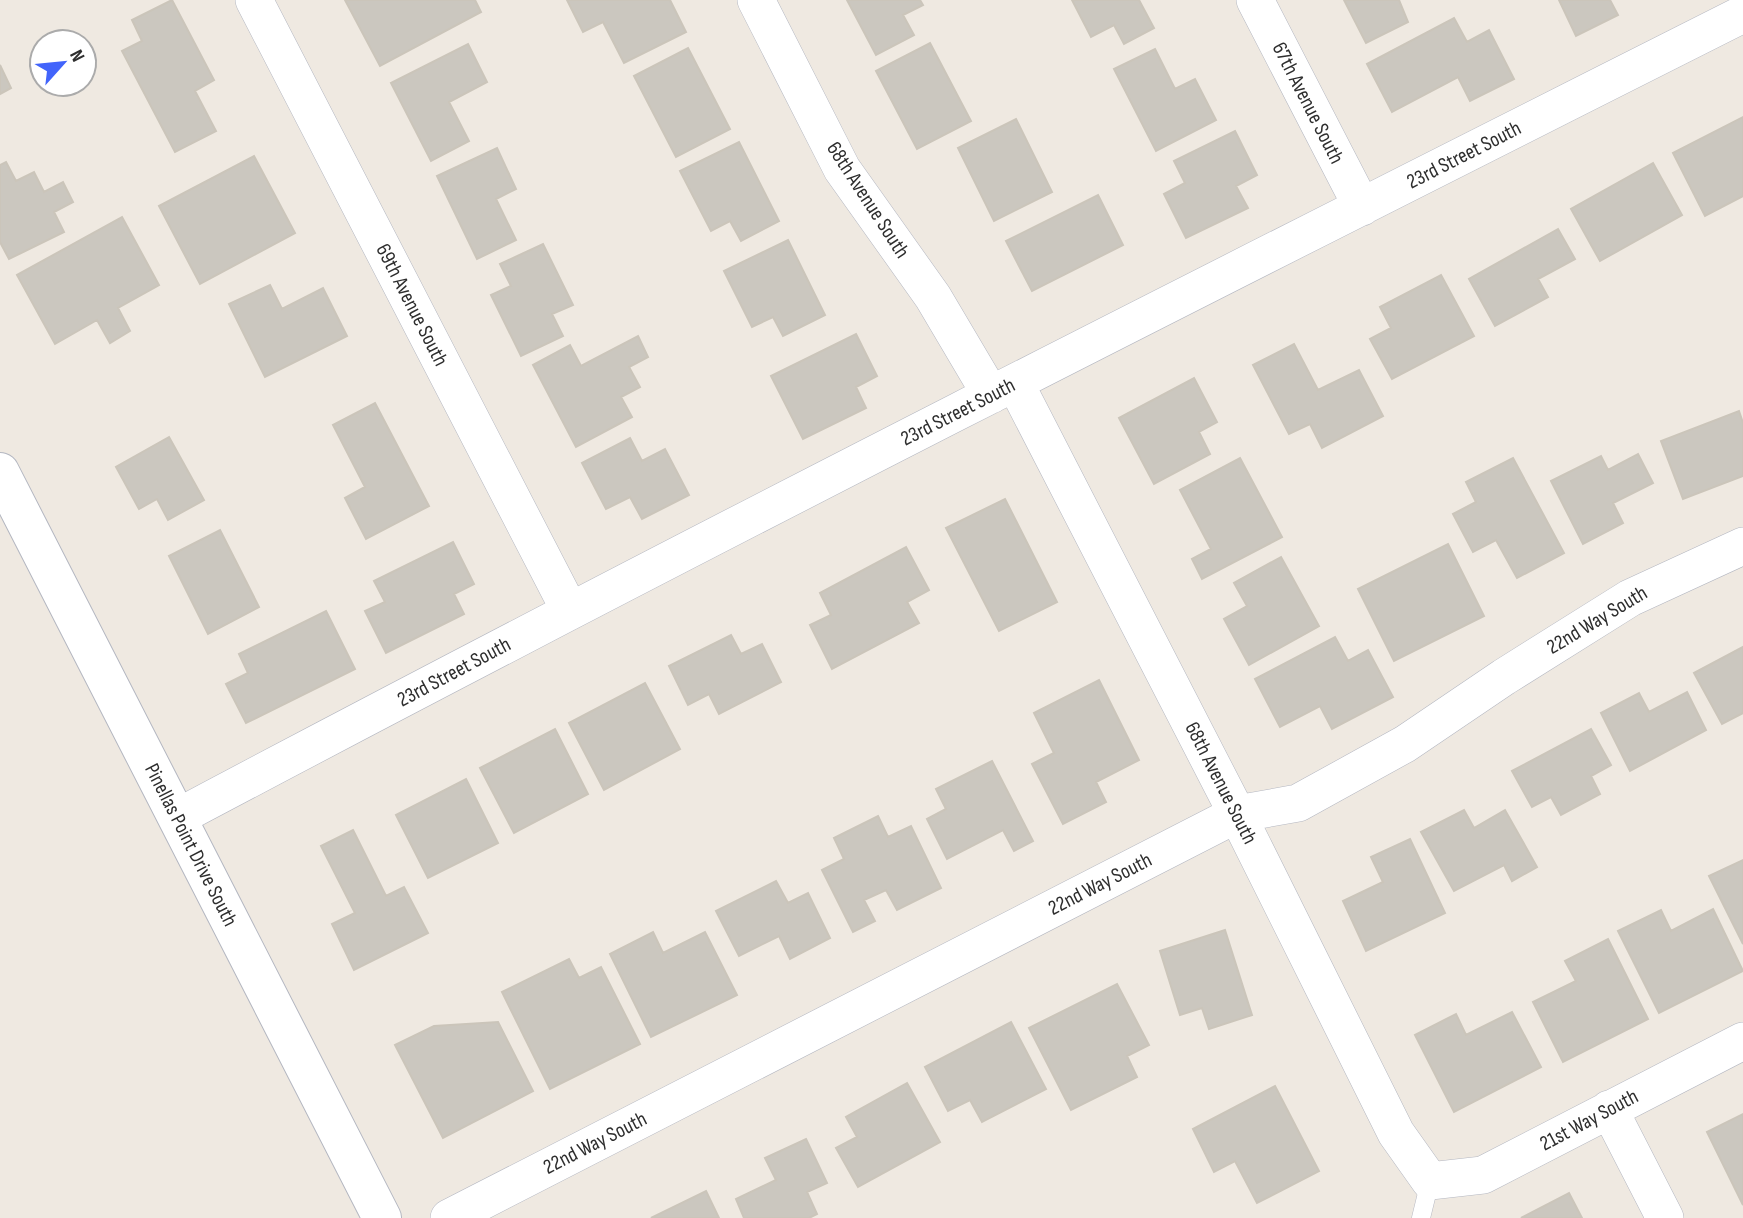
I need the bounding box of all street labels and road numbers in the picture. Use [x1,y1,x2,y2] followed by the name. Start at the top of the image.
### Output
[1267,38,1349,168] street label: 67th Avenue South
[1403,116,1525,194] street label: 23rd Street South
[821,137,915,263] street label: 68th Avenue South
[370,240,454,370] street label: 69th Avenue South
[897,373,1019,451] street label: 23rd Street South
[1542,580,1652,660] street label: 22nd Way South
[393,632,515,712] street label: 23rd Street South
[1180,718,1262,848] street label: 68th Avenue South
[139,759,243,931] street label: Pinellas Point Drive South
[1044,847,1156,921] street label: 22nd Way South
[1536,1084,1642,1156] street label: 21st Way South
[539,1106,651,1180] street label: 22nd Way South

